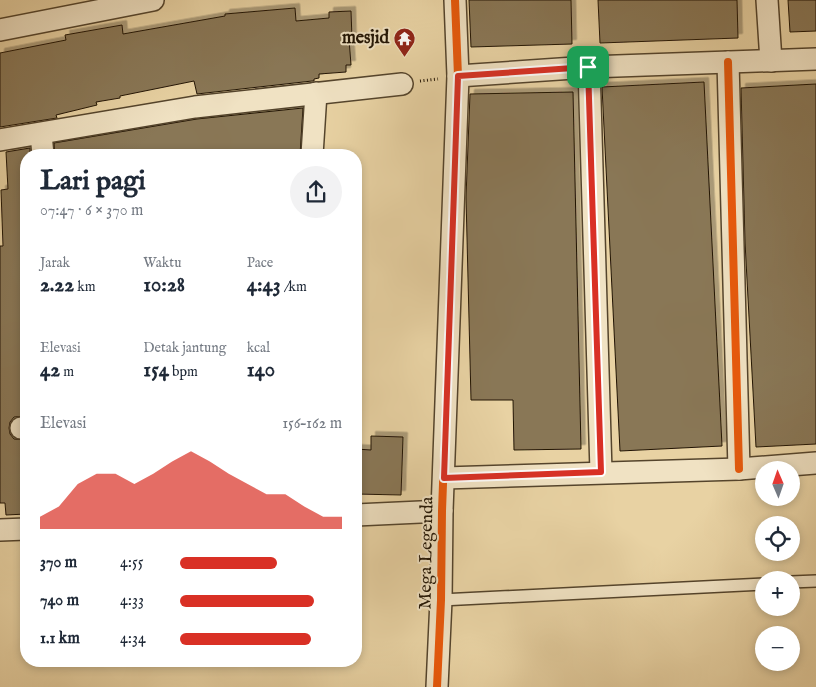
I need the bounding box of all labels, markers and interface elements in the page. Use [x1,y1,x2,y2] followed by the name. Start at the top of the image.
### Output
[393,26,417,57] temple icon: mesjid
[342,27,389,50] place label: mesjid
[567,46,609,88] pin
[574,53,602,81] icon: arrive
[40,164,146,199] text: Lari pagi
[290,166,342,218] button: share
[40,201,143,221] text: 07:47 · 6 × 370 m
[40,254,70,272] text: Jarak
[143,254,181,272] text: Waktu
[247,254,273,272] text: Pace
[40,272,74,299] text: 2.22
[143,272,185,299] text: 10:28
[247,272,281,299] text: 4:43
[74,278,95,296] text: km
[281,278,307,296] text: /km
[40,339,81,357] text: Elevasi
[143,339,226,357] text: Detak jantung
[247,339,270,357] text: kcal
[40,357,60,384] text: 42
[143,357,169,384] text: 154
[247,357,275,384] text: 140
[60,363,74,381] text: m
[169,363,198,381] text: bpm
[40,414,87,434] text: Elevasi
[282,414,342,434] text: 156–162 m
[755,461,800,506] north arrow
[755,461,800,671] map controls
[415,496,439,610] street label: Mega Legenda
[755,516,800,561] button: locate
[40,553,77,573] text: 370 m
[120,553,144,573] text: 4:55
[755,571,800,616] button: +
[40,591,79,611] text: 740 m
[120,591,144,611] text: 4:33
[755,626,800,671] button: −
[40,629,80,649] text: 1.1 km
[120,629,146,649] text: 4:34

